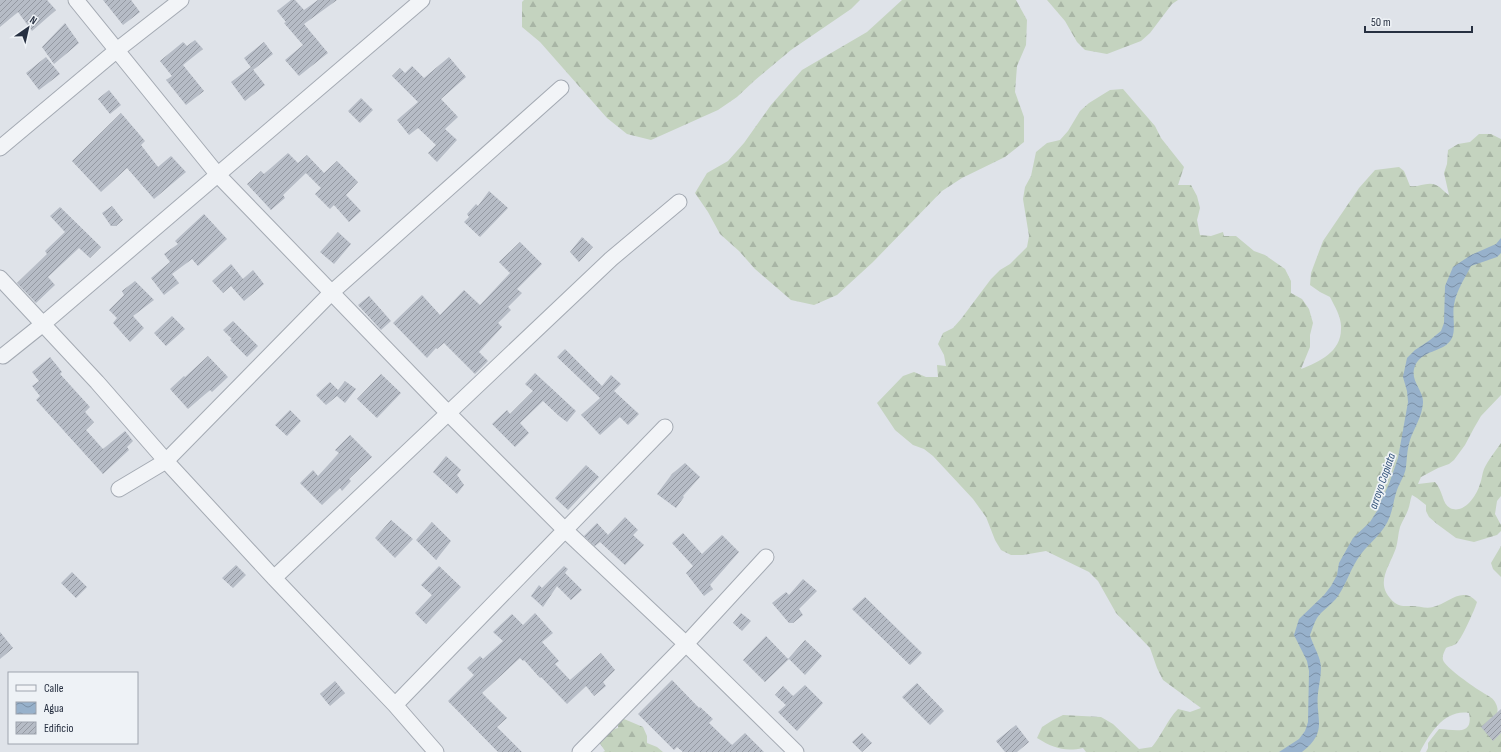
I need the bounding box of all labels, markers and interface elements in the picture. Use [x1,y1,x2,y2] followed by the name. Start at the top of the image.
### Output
[8,8,48,48] north arrow
[1365,8,1472,34] scale bar
[27,13,39,27] text: N
[1371,15,1391,30] text: 50 m
[1366,451,1399,511] water label: arroyo Capiata
[8,672,138,744] legend
[44,681,64,696] text: Calle
[43,701,64,716] text: Agua
[44,721,73,736] text: Edificio

